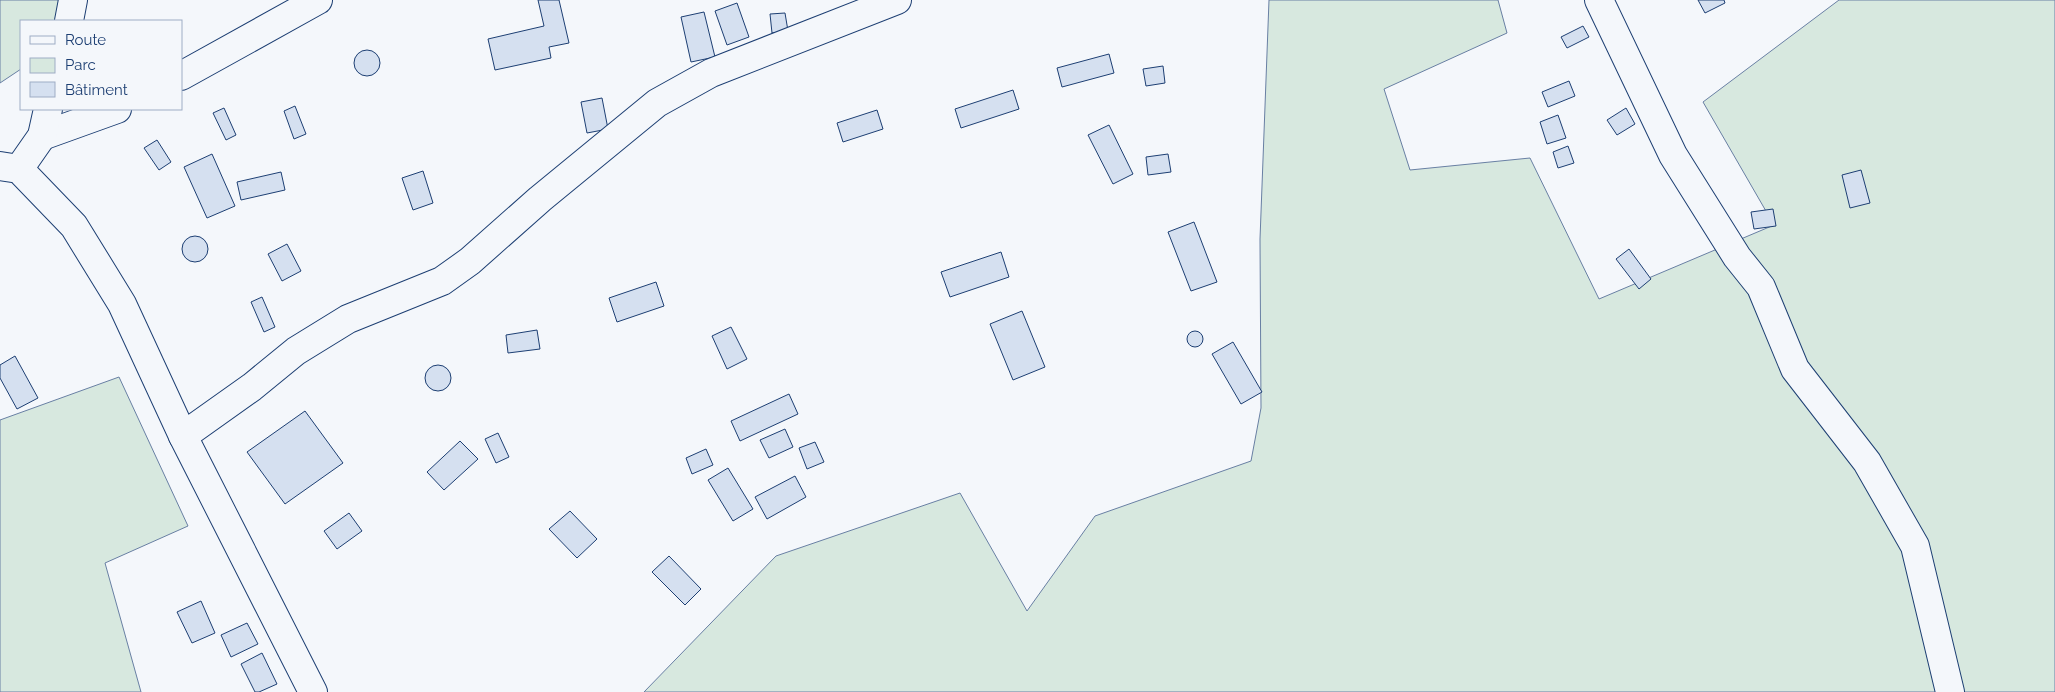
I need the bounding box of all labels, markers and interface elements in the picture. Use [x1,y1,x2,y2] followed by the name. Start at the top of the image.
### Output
[20,20,182,110] legend
[65,31,106,49] text: Route
[65,56,96,74] text: Parc
[65,81,128,99] text: Bâtiment

